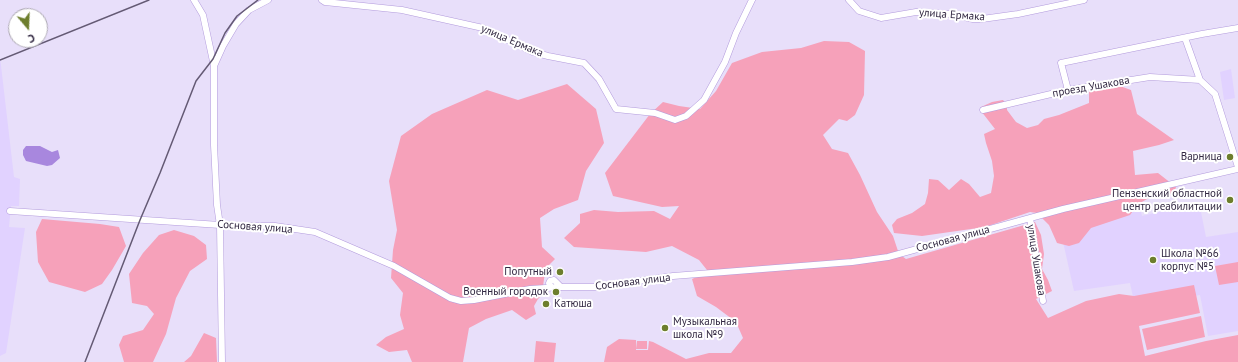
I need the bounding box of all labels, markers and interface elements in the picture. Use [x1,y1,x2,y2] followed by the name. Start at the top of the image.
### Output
[919,6,985,24] street label: улица Ермака
[8,8,48,48] north arrow
[479,22,545,60] street label: улица Ермака
[26,31,37,46] text: С
[1051,74,1131,100] street label: проезд Ушакова
[1181,150,1222,164] place label: Варница
[1225,152,1235,162] marker: Варница
[1112,187,1222,213] place label: Пензенский областной центр реабилитации
[1225,195,1235,205] marker: Пензенский областной центр реабилитации
[217,218,293,236] street label: Сосновая улица
[915,223,991,255] street label: Сосновая улица
[1024,223,1048,297] street label: улица Ушакова
[1161,247,1219,273] place label: Школа №66 корпус №5
[1148,255,1158,265] marker: Школа №66 корпус №5
[504,265,552,279] place label: Попутный
[555,267,565,277] marker: Попутный
[595,271,671,293] street label: Сосновая улица
[463,285,548,299] place label: Военный городок
[551,287,561,297] marker: Военный городок
[554,297,592,311] place label: Катюша
[541,299,551,309] marker: Катюша
[673,315,737,341] place label: Музыкальная школа №9
[660,323,670,333] marker: Музыкальная школа №9

